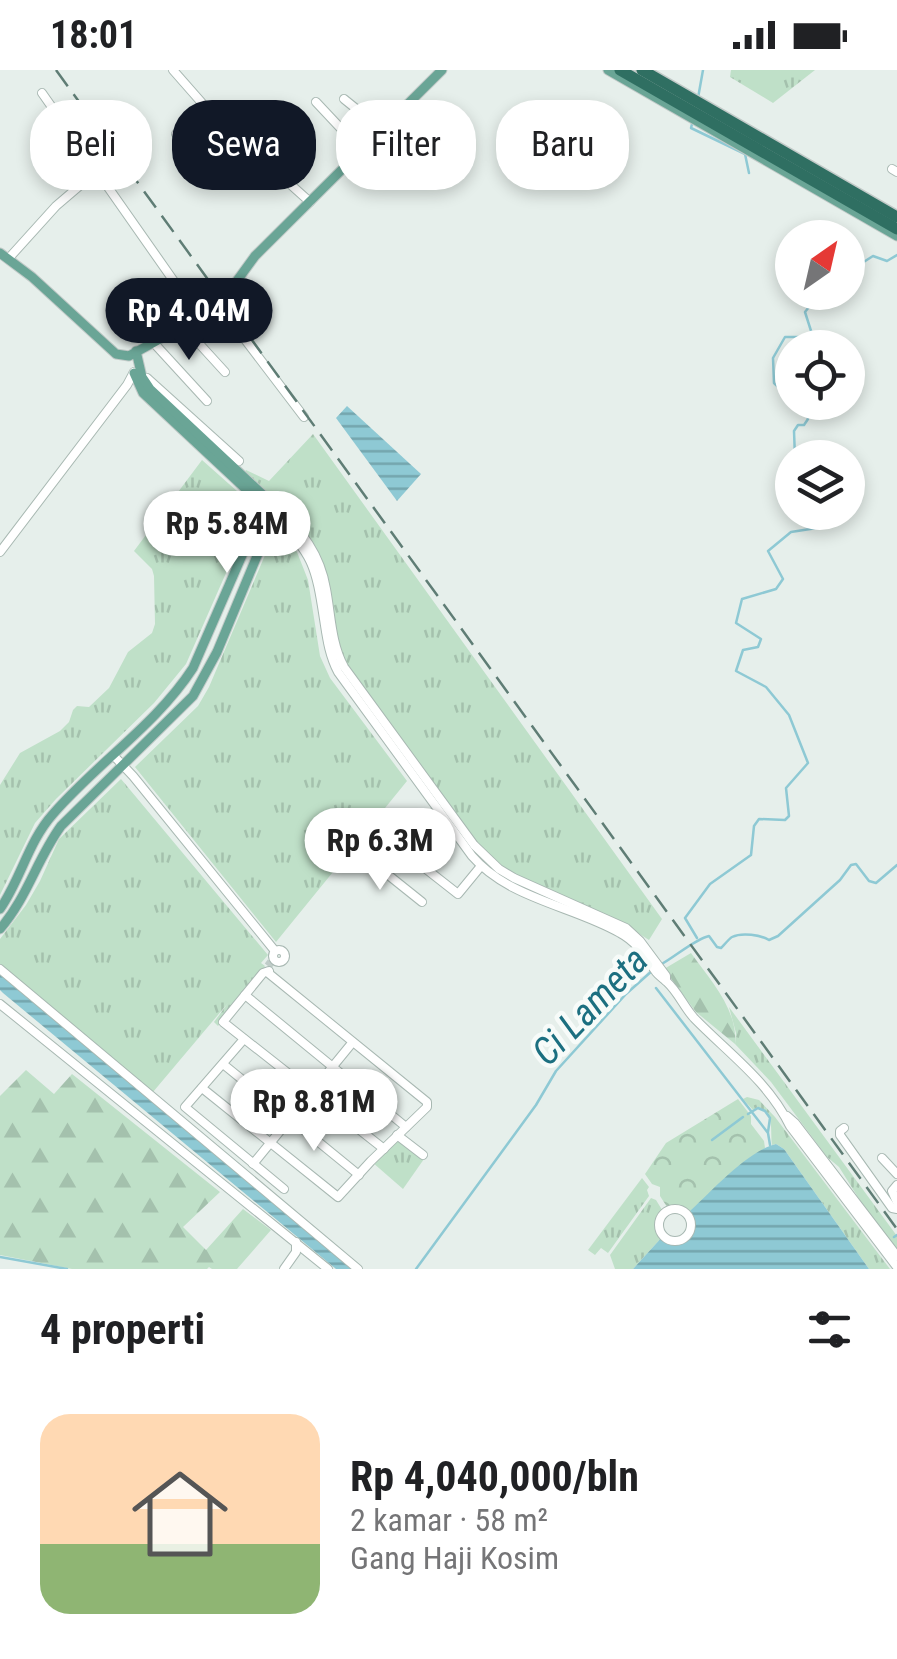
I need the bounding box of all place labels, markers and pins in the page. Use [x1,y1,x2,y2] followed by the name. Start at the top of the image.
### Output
[86,278,292,363] pin: Rp 4.04M
[124,491,330,576] pin: Rp 5.84M
[288,808,472,893] pin: Rp 6.3M
[211,1069,417,1154] pin: Rp 8.81M

